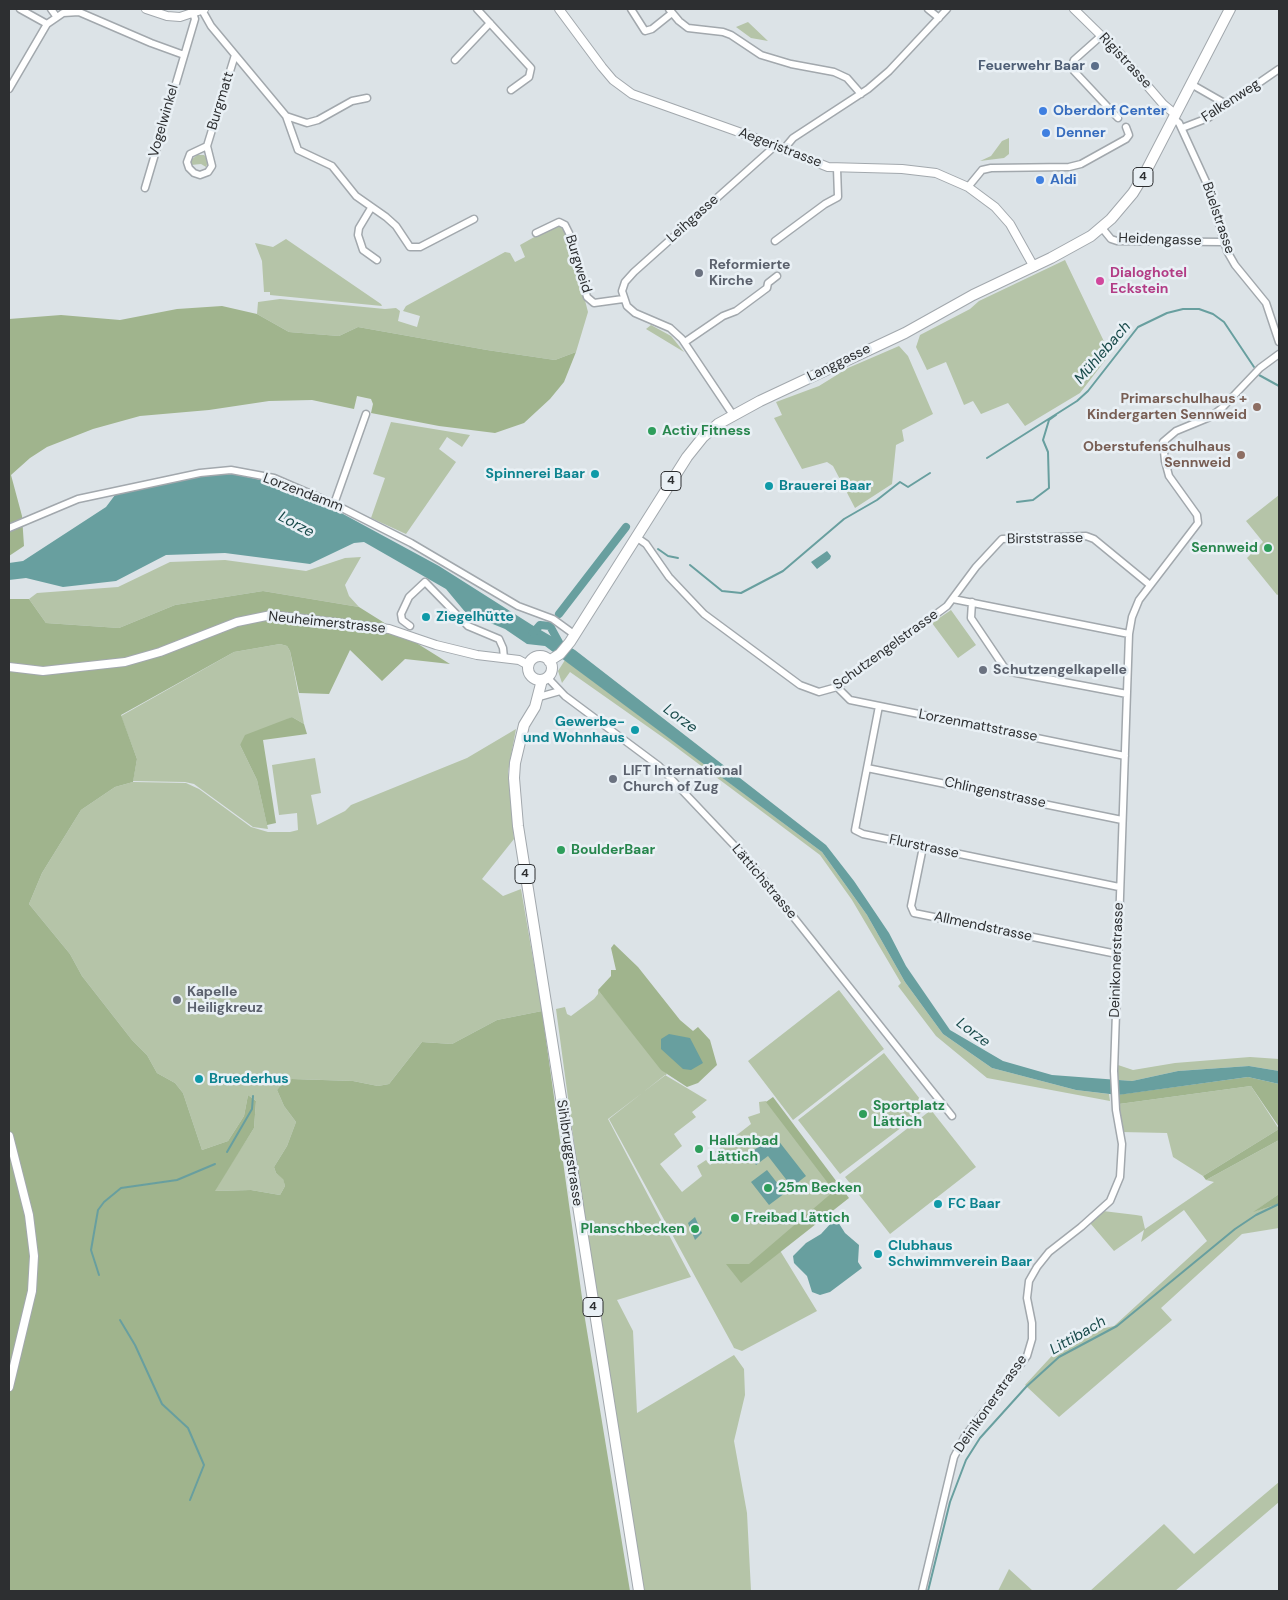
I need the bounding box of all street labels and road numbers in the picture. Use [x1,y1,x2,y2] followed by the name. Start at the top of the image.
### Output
[1095,30,1155,92] street label: Rigistrasse
[204,70,238,132] street label: Burgmatt
[1199,76,1263,126] street label: Falkenweg
[146,83,182,159] street label: Vogelwinkel
[736,124,824,172] street label: Aegeristrasse
[1133,168,1153,186] road number: 4
[1198,180,1238,256] street label: Büelstrasse
[664,191,722,247] street label: Leihgasse
[1118,230,1202,250] street label: Heidengasse
[561,233,595,295] street label: Burgweid
[805,340,873,386] street label: Langgasse
[261,470,345,516] street label: Lorzendamm
[661,472,681,491] road number: 4
[1007,530,1083,548] street label: Birststrasse
[830,606,942,694] street label: Schutzengelstrasse
[268,608,386,638] street label: Neuheimerstrasse
[917,706,1039,746] street label: Lorzenmattstrasse
[943,774,1047,812] street label: Chlingenstrasse
[888,831,960,863] street label: Flurstrasse
[728,841,800,923] street label: Lättichstrasse
[515,864,535,884] road number: 4
[1107,902,1127,1018] street label: Deinikonerstrasse
[932,908,1034,946] street label: Allmendstrasse
[552,1099,586,1207] street label: Sihlbruggstrasse
[583,1298,603,1316] road number: 4
[951,1352,1031,1456] street label: Deinikonerstrasse

